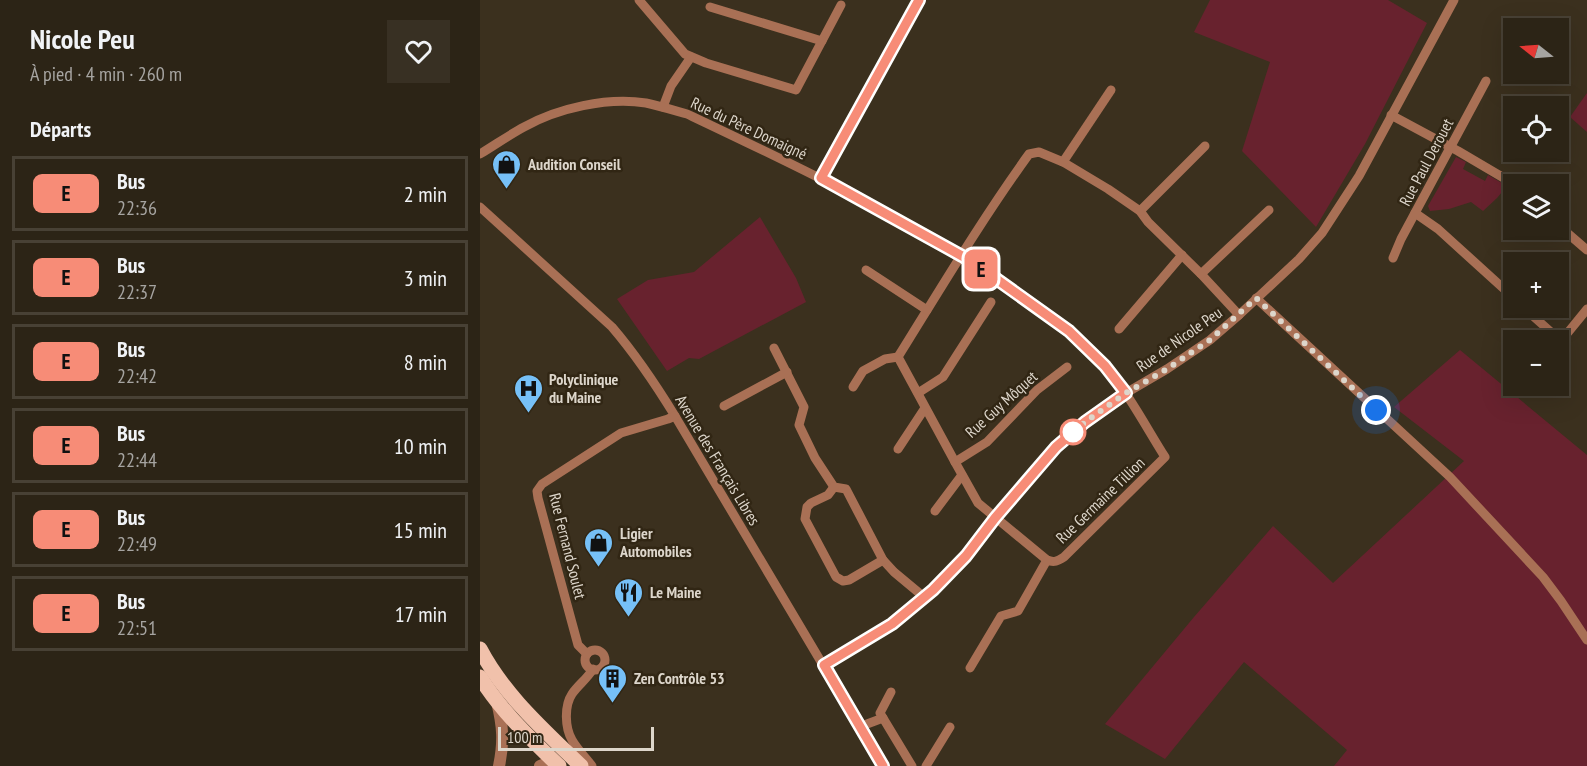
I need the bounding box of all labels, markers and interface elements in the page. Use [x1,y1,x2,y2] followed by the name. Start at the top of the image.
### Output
[1503,18,1569,84] north arrow
[1503,18,1569,396] map controls
[30,20,135,57] text: Nicole Peu
[387,20,450,83] button: heart
[30,61,182,87] text: À pied · 4 min · 260 m
[688,92,810,164] street label: Rue du Père Domaigné
[1503,96,1569,162] button: locate
[1395,114,1458,209] street label: Rue Paul Derouet
[30,115,91,143] text: Départs
[491,148,523,190] shop icon: Audition Conseil
[527,154,621,174] place label: Audition Conseil
[117,167,145,195] text: Bus
[1503,174,1569,240] button: layers
[61,180,71,207] text: E
[404,180,447,208] text: 2 min
[117,195,157,221] text: 22:36
[962,250,1000,288] line badge: E
[117,251,145,279] text: Bus
[1503,252,1569,318] button: +
[976,256,986,283] text: E
[61,264,71,291] text: E
[404,264,447,292] text: 3 min
[117,279,157,305] text: 22:37
[1132,302,1226,376] street label: Rue de Nicole Peu
[1503,330,1569,396] button: −
[117,335,145,363] text: Bus
[61,348,71,375] text: E
[404,348,447,376] text: 8 min
[117,363,157,389] text: 22:42
[961,366,1042,442] street label: Rue Guy Môquet
[549,369,619,407] place label: Polyclinique du Maine
[512,372,544,414] hospital icon: Polyclinique du Maine
[671,391,765,529] street label: Avenue des Français Libres
[1361,395,1391,425] your location
[117,419,145,447] text: Bus
[1060,419,1086,445] unlabelled marker
[61,432,71,459] text: E
[394,432,447,460] text: 10 min
[117,447,157,473] text: 22:44
[1051,453,1149,547] street label: Rue Germaine Tillion
[545,491,591,602] street label: Rue Fernand Soulet
[117,503,145,531] text: Bus
[61,516,71,543] text: E
[394,516,447,544] text: 15 min
[619,523,692,561] place label: Ligier Automobiles
[583,526,615,568] shop icon: Ligier Automobiles
[117,531,157,557] text: 22:49
[613,576,645,618] restaurant icon: Le Maine
[650,582,702,602] place label: Le Maine
[117,587,145,615] text: Bus
[61,600,71,627] text: E
[395,600,447,628] text: 17 min
[117,615,157,641] text: 22:51
[597,662,629,704] building icon: Zen Contrôle 53
[634,668,725,688] place label: Zen Contrôle 53
[498,724,654,752] scale bar
[507,727,542,747] text: 100 m

